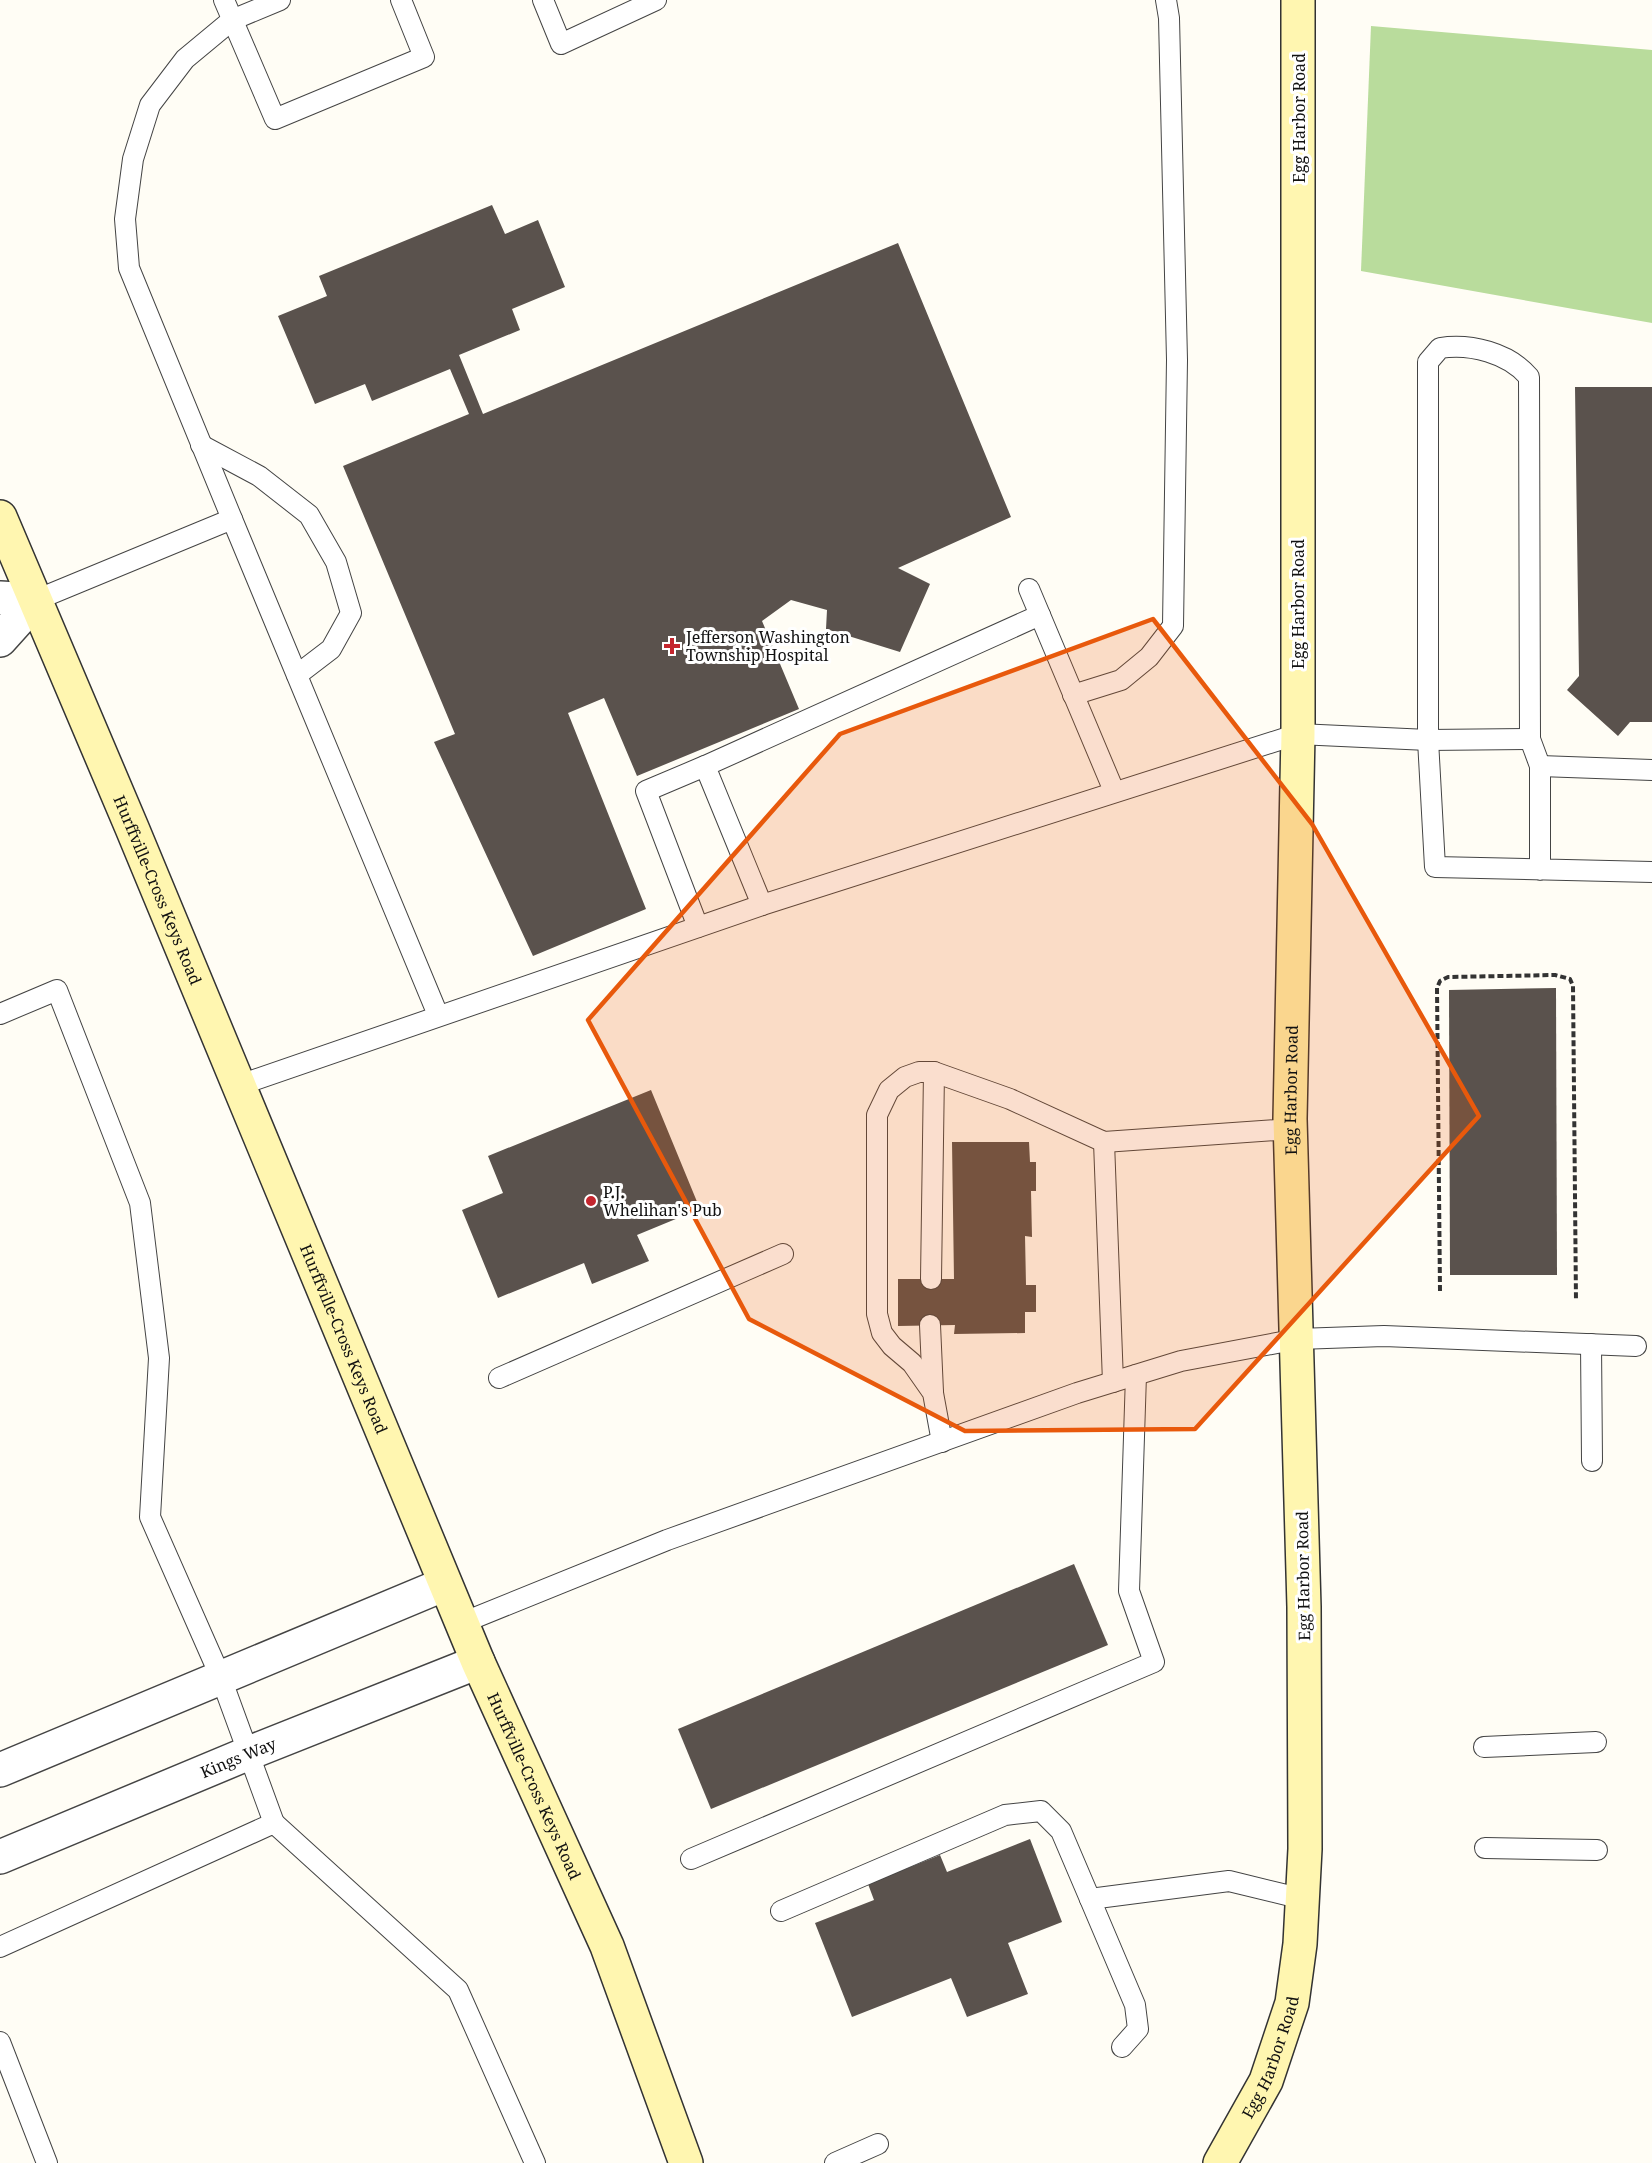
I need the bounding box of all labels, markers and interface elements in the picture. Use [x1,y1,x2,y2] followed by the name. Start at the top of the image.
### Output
[1288,53,1310,183] street label: Egg Harbor Road
[1287,539,1309,669] street label: Egg Harbor Road
[685,626,850,666] place label: Jefferson Washington Township Hospital
[663,637,681,655] marker: Jefferson Washington Township Hospital
[108,792,207,988] street label: Hurffville-Cross Keys Road
[1279,1025,1303,1155] street label: Egg Harbor Road
[603,1181,722,1221] place label: P.J. Whelihan's Pub
[584,1194,598,1208] marker: P.J. Whelihan's Pub
[295,1241,393,1437] street label: Hurffville-Cross Keys Road
[1291,1511,1315,1641] street label: Egg Harbor Road
[482,1689,586,1883] street label: Hurffville-Cross Keys Road
[197,1732,280,1783] street label: Kings Way
[1236,1995,1304,2122] street label: Egg Harbor Road

